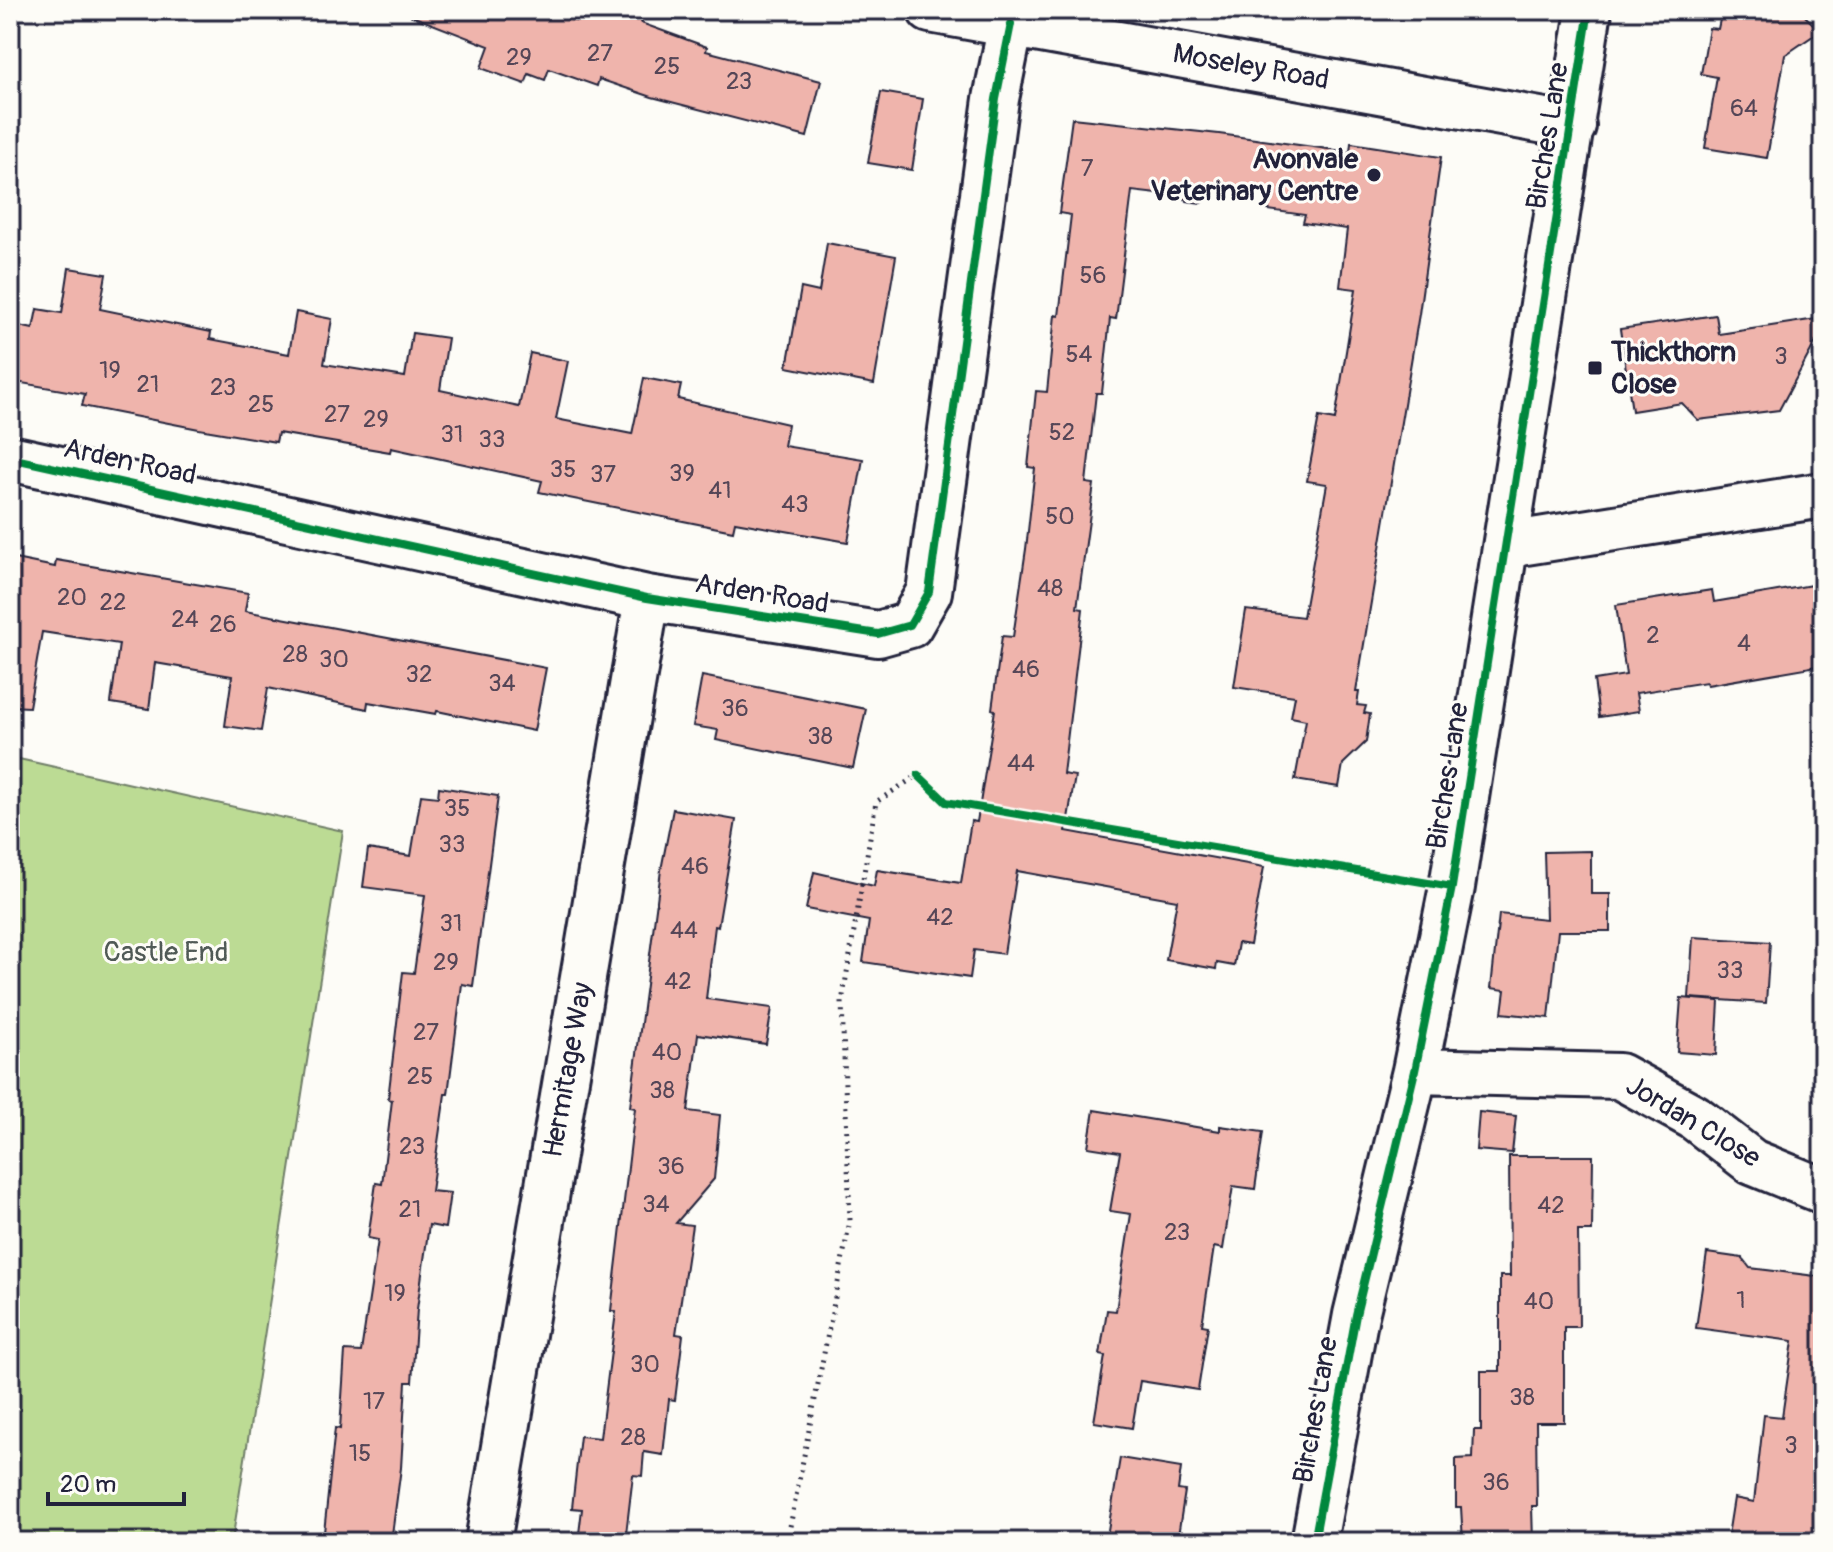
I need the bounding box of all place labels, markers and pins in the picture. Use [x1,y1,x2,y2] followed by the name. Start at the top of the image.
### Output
[1150,142,1359,209] place label: Avonvale Veterinary Centre
[1365,166,1383,184] marker: Avonvale Veterinary Centre
[1610,335,1736,402] place label: Thickthorn Close
[1586,359,1604,377] marker: Thickthorn Close

